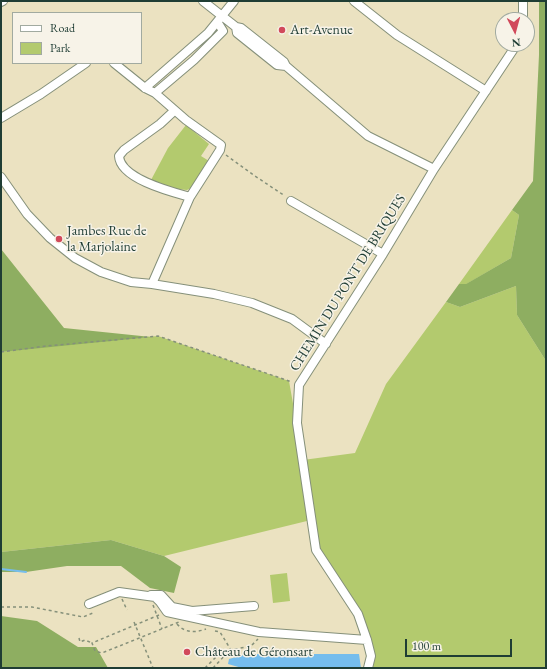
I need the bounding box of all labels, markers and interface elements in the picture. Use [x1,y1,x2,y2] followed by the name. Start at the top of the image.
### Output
[12,12,142,64] legend
[495,12,535,52] north arrow
[50,20,75,36] text: Road
[290,22,353,38] place label: Art-Avenue
[277,25,287,35] marker: Art-Avenue
[511,36,521,50] text: N
[50,40,70,56] text: Park
[286,191,410,375] street label: CHEMIN DU PONT DE BRIQUES
[67,223,146,256] place label: Jambes Rue de la Marjolaine
[54,234,64,244] marker: Jambes Rue de la Marjolaine
[407,631,514,657] scale bar
[412,638,441,654] text: 100 m
[195,644,313,660] place label: Château de Géronsart
[182,647,192,657] marker: Château de Géronsart

